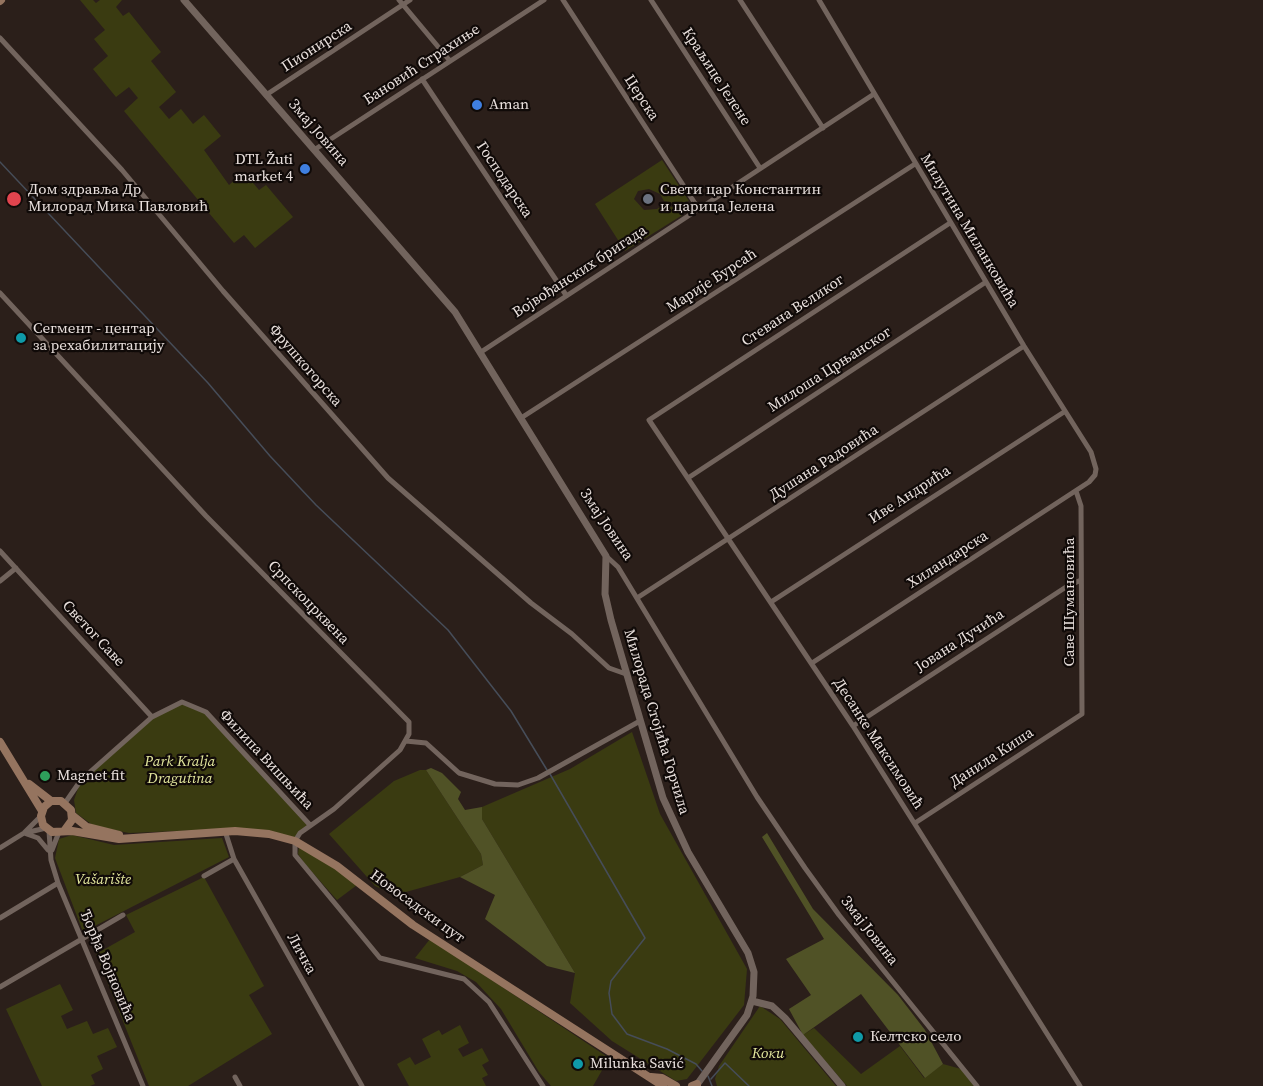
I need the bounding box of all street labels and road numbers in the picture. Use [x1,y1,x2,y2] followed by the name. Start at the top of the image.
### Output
[278,18,356,76] street label: Пионирска
[360,21,484,109] street label: Бановић Страхиње
[678,25,754,129] street label: Краљице Јелене
[620,72,662,124] street label: Церска
[284,96,352,170] street label: Змај Јовина
[472,139,536,221] street label: Господарска
[916,151,1022,311] street label: Милутина Миланковића
[510,222,650,322] street label: Војвођанских бригада
[664,245,760,317] street label: Марије Бурсаћ
[738,271,848,351] street label: Стевана Великог
[265,321,345,411] street label: Фрушкогорска
[765,323,895,417] street label: Милоша Црњанског
[766,421,882,505] street label: Душана Радовића
[866,462,954,528] street label: Иве Андрића
[575,486,637,564] street label: Змај Јовина
[904,527,992,593] street label: Хиландарска
[1061,537,1079,667] street label: Саве Шумановића
[263,557,353,649] street label: Српскоцрквена
[58,597,128,671] street label: Светог Саве
[912,606,1008,676] street label: Јована Дучића
[619,627,693,817] street label: Милорада Стојића Горчила
[829,675,927,813] street label: Десанке Максимовић
[215,706,317,814] street label: Филипа Вишњића
[947,724,1037,792] street label: Данила Киша
[366,867,468,947] street label: Новосадски пут
[836,893,902,969] street label: Змај Јовина
[75,907,139,1025] street label: Ђорђа Војновића
[282,930,320,978] street label: Личка

